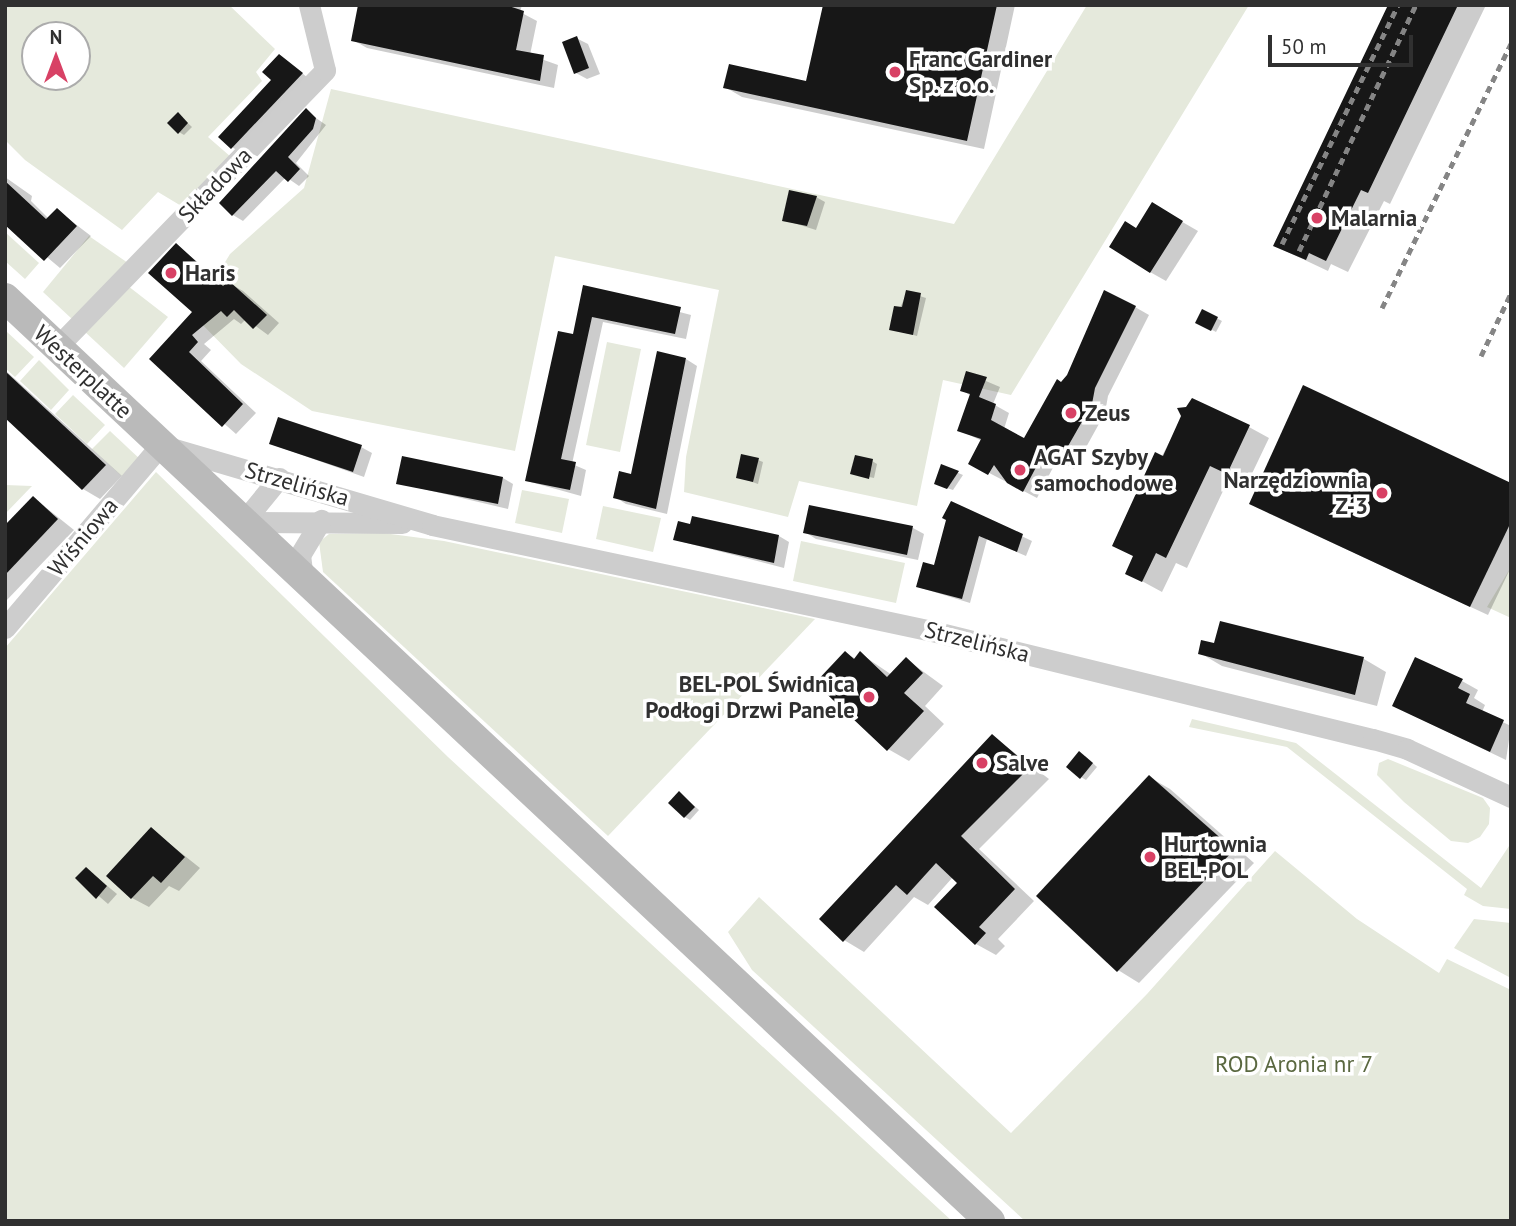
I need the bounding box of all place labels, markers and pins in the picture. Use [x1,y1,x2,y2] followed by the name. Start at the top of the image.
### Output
[909,45,1053,99] place label: Franc Gardiner Sp. z o.o.
[887,64,903,80] marker: Franc Gardiner Sp. z o.o.
[1331,204,1417,232] place label: Malarnia
[1309,210,1325,226] marker: Malarnia
[185,259,235,287] place label: Haris
[163,265,179,281] marker: Haris
[1085,399,1130,427] place label: Zeus
[1063,405,1079,421] marker: Zeus
[1034,443,1173,497] place label: AGAT Szyby samochodowe
[1012,462,1028,478] marker: AGAT Szyby samochodowe
[1223,466,1368,520] place label: Narzędziownia Z-3
[1374,485,1390,501] marker: Narzędziownia Z-3
[645,670,855,724] place label: BEL-POL Świdnica Podłogi Drzwi Panele
[861,689,877,705] marker: BEL-POL Świdnica Podłogi Drzwi Panele
[996,749,1049,777] place label: Salve
[974,755,990,771] marker: Salve
[1164,830,1267,884] place label: Hurtownia BEL-POL
[1142,849,1158,865] marker: Hurtownia BEL-POL

